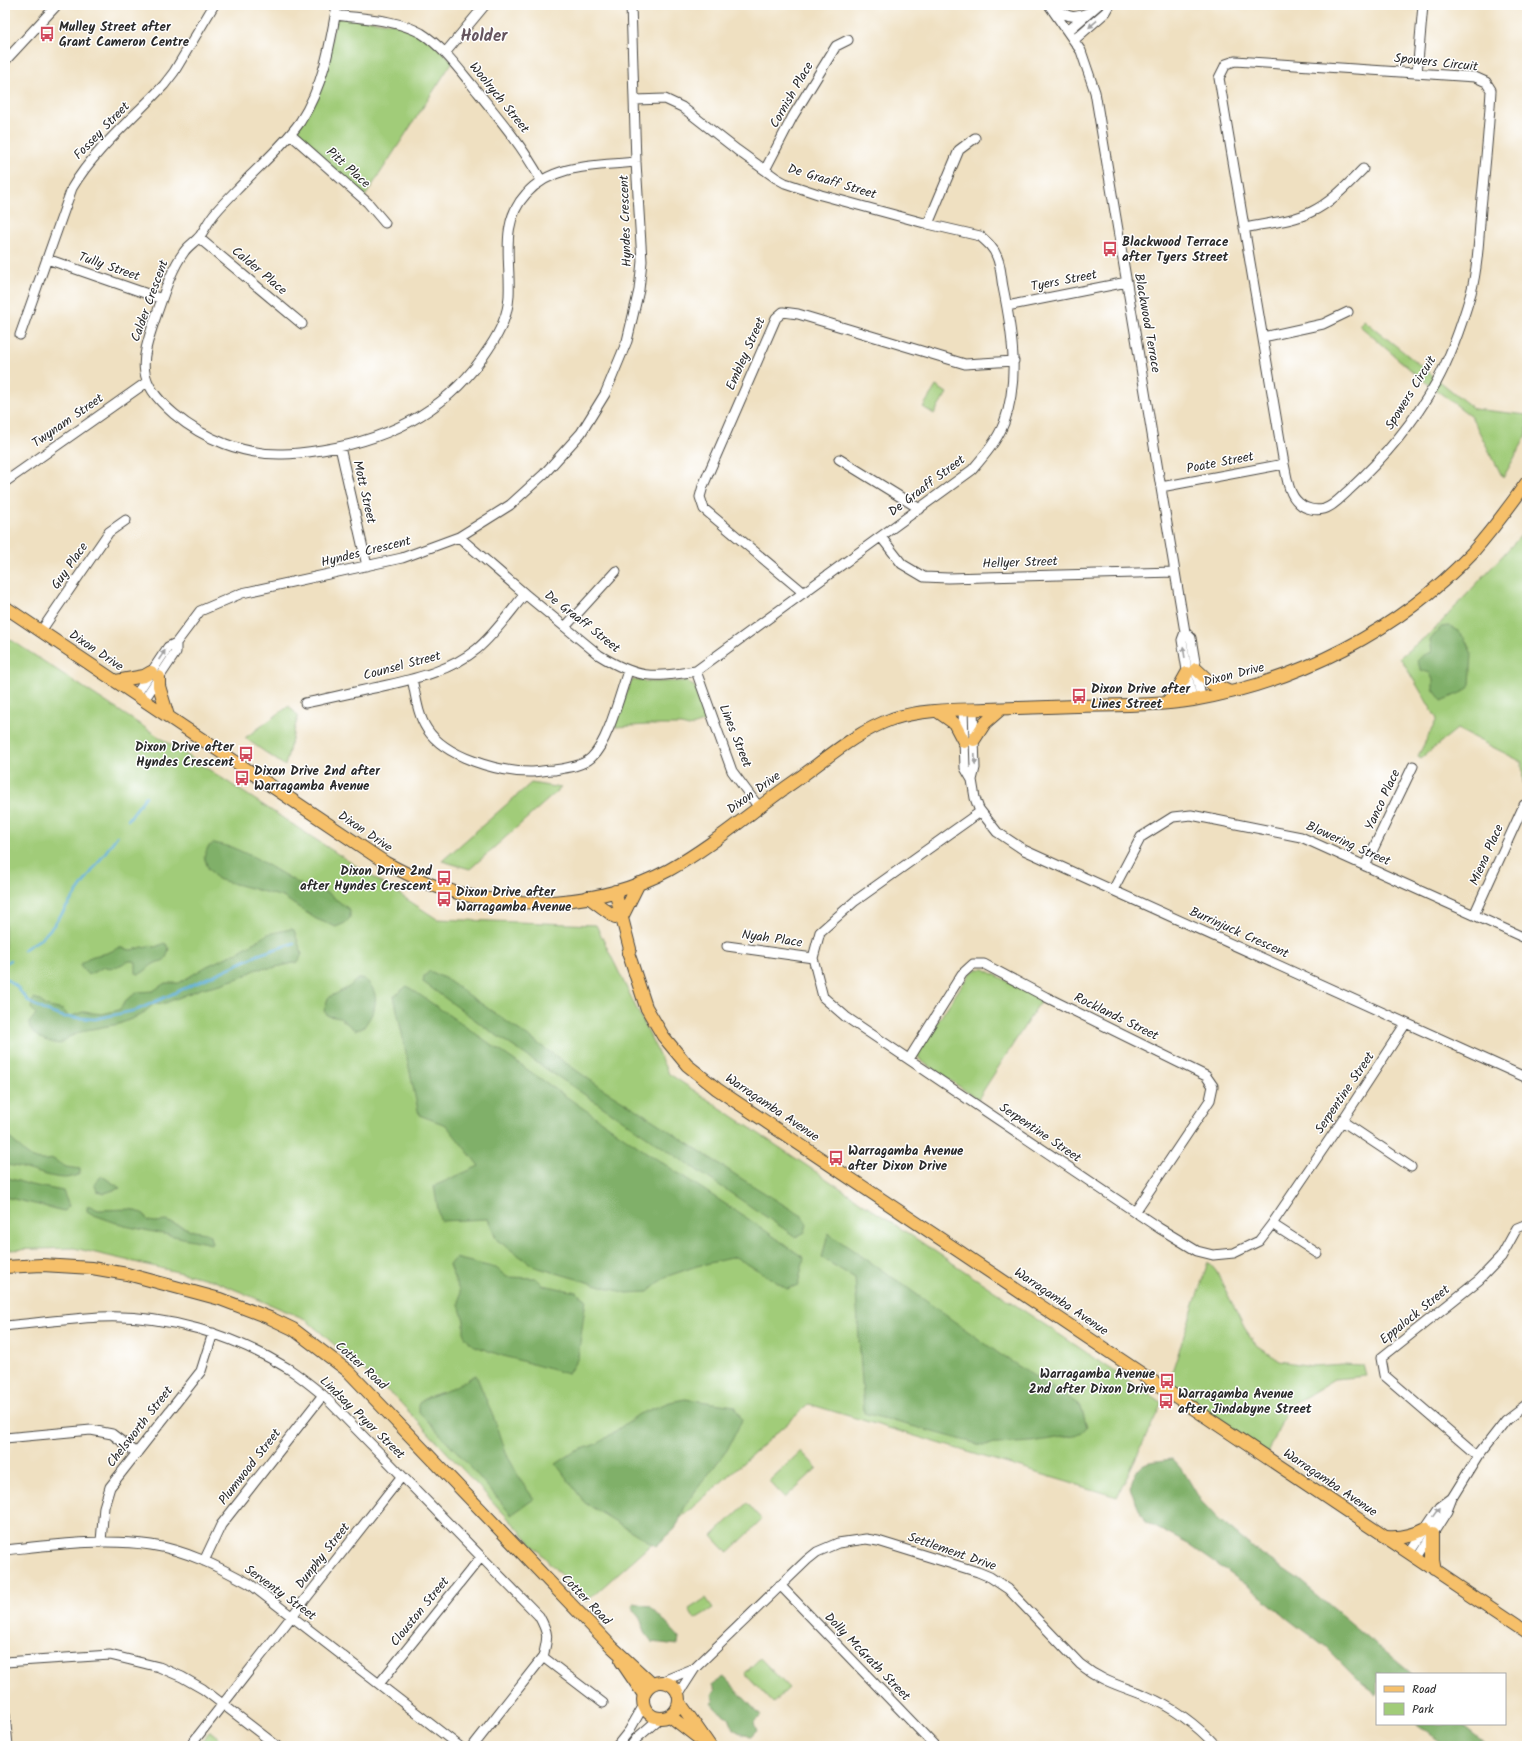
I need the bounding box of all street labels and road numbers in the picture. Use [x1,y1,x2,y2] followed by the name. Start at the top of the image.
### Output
[1393,48,1480,78] street label: Spowers Circuit
[464,58,535,139] street label: Woolrych Street
[764,58,820,132] street label: Cornish Place
[69,96,136,165] street label: Fossey Street
[321,142,375,194] street label: Pitt Place
[785,159,880,206] street label: De Graaff Street
[614,174,638,267] street label: Hyndes Crescent
[227,241,291,301] street label: Calder Place
[75,247,144,288] street label: Tully Street
[125,256,175,345] street label: Calder Crescent
[1029,264,1100,298] street label: Tyers Street
[1128,272,1166,375] street label: Blackwood Terrace
[721,313,772,394] street label: Embley Street
[1380,351,1443,434] street label: Spowers Circuit
[28,388,109,454] street label: Twynam Street
[1185,446,1256,480] street label: Poate Street
[884,449,971,522] street label: De Graaff Street
[347,458,382,527] street label: Mott Street
[319,530,414,573] street label: Hyndes Crescent
[46,538,94,594] street label: Guy Place
[982,551,1059,575] street label: Hellyer Street
[539,585,625,659] street label: De Graaff Street
[64,625,128,677] street label: Dixon Drive
[361,645,444,686] street label: Counsel Street
[1201,657,1267,693] street label: Dixon Drive
[713,701,758,772] street label: Lines Street
[723,766,785,820] street label: Dixon Drive
[1360,766,1406,834] street label: Yanco Place
[333,806,397,858] street label: Dixon Drive
[1302,816,1395,872] street label: Blowering Street
[1464,821,1510,889] street label: Miena Place
[1186,902,1293,965] street label: Burrinjuck Crescent
[740,924,804,954] street label: Nyah Place
[1070,987,1163,1047] street label: Rocklands Street
[1310,1047,1381,1138] street label: Serpentine Street
[721,1069,824,1148] street label: Warragamba Avenue
[995,1098,1086,1169] street label: Serpentine Street
[1010,1263,1113,1342] street label: Warragamba Avenue
[1375,1279,1455,1350] street label: Eppalock Street
[330,1336,393,1396] street label: Cotter Road
[314,1371,410,1465] street label: Lindsay Pryor Street
[101,1381,179,1472] street label: Chelsworth Street
[213,1424,287,1510] street label: Plumwood Street
[1279,1444,1382,1523] street label: Warragamba Avenue
[290,1518,356,1594] street label: Dunphy Street
[905,1527,999,1577] street label: Settlement Drive
[240,1560,321,1627] street label: Serventy Street
[556,1569,617,1631] street label: Cotter Road
[385,1572,455,1652] street label: Clouston Street
[819,1608,916,1707] street label: Dolly McGrath Street

